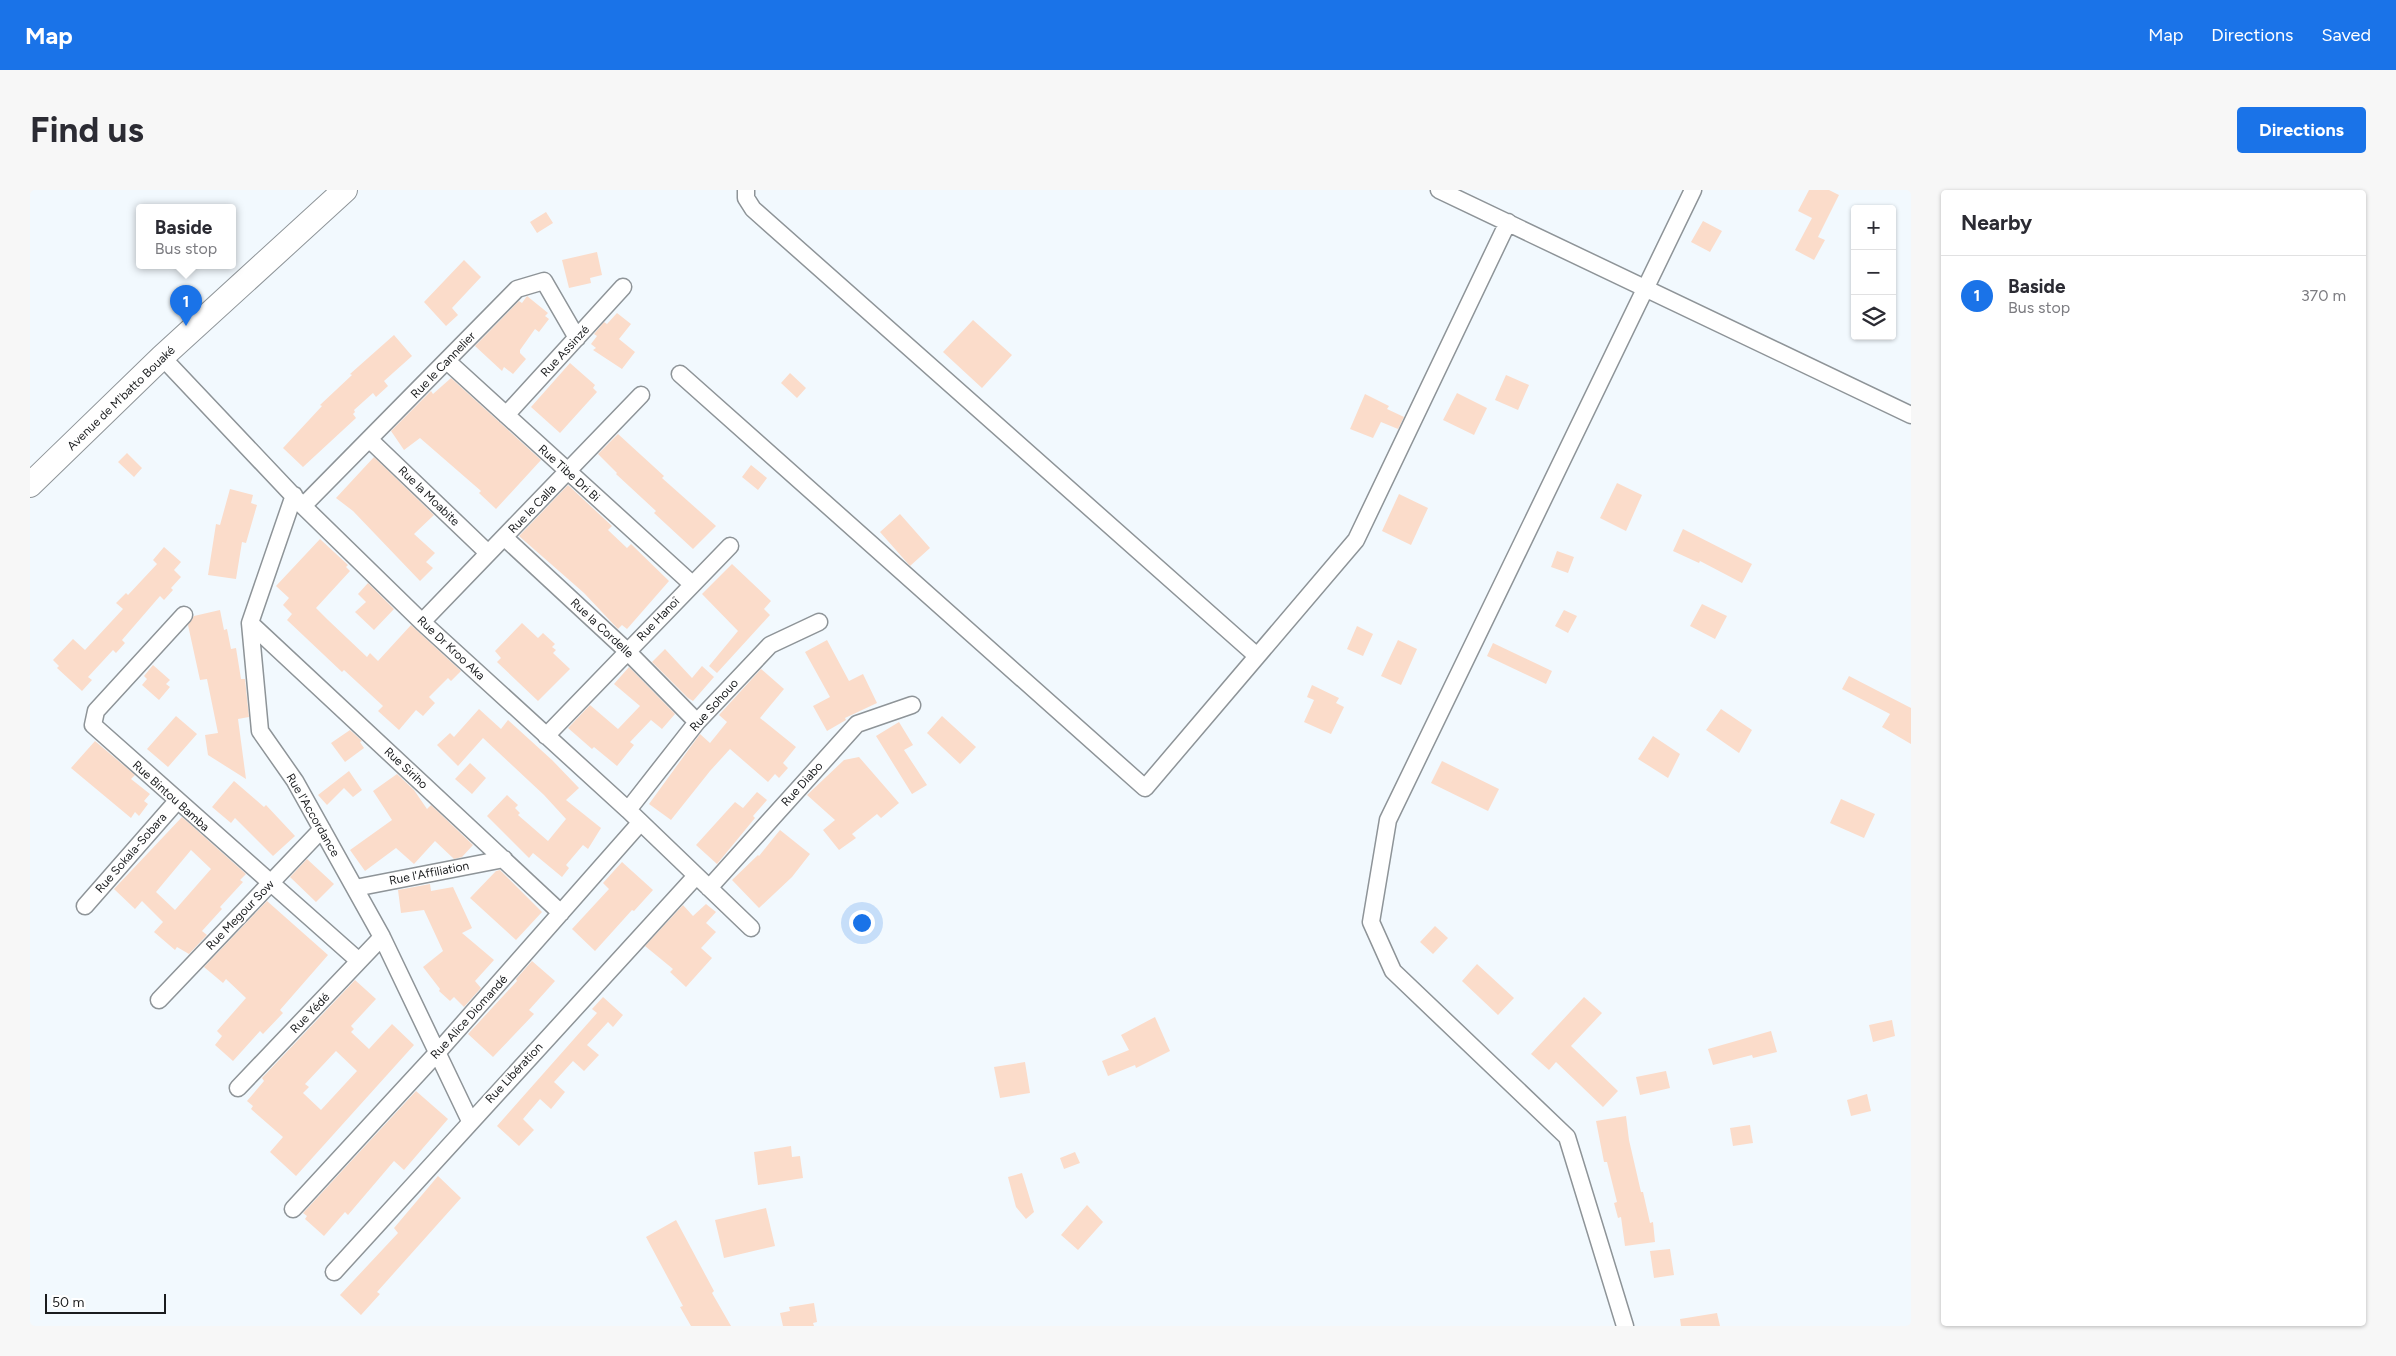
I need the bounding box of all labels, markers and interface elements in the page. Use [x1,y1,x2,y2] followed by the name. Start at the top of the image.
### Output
[25,21,73,50] text: Map
[2148,24,2183,46] text: Map
[2211,24,2293,46] text: Directions
[2321,24,2371,46] text: Saved
[2237,107,2366,153] button: Directions
[30,109,144,151] text: Find us
[136,204,236,269] popup
[1851,205,1896,340] map controls
[1851,205,1896,250] button: +
[1961,210,2032,235] text: Nearby
[155,216,212,239] text: Baside
[155,239,217,258] text: Bus stop
[1851,250,1896,295] button: −
[2008,275,2065,298] text: Baside
[170,285,202,326] pin: 1
[1974,286,1980,305] text: 1
[2301,286,2346,305] text: 370 m
[1851,295,1896,340] button: layers
[2008,298,2070,317] text: Bus stop
[538,322,593,380] street label: Rue Assinzé
[408,329,478,401] street label: Rue le Cannelier
[64,343,178,453] street label: Avenue de M'batto Bouaké
[535,442,603,504] street label: Rue Tibe Dri Bi
[396,463,463,529] street label: Rue la Moabite
[505,482,559,536] street label: Rue le Calla
[634,594,682,644] street label: Rue Hanoï
[568,595,637,661] street label: Rue la Cordelle
[414,613,488,683] street label: Rue Dr Kroo Aka
[687,676,741,734] street label: Rue Sohouo
[381,744,431,792] street label: Rue Siriho
[130,758,212,834] street label: Rue Bintou Bamba
[778,759,826,809] street label: Rue Diabo
[284,771,343,859] street label: Rue l'Accordance
[92,810,170,896] street label: Rue Sokala-Sobara
[388,858,470,888] street label: Rue l'Affiliation
[203,877,277,953] street label: Rue Megour Sow
[849,910,875,936] your location
[428,972,511,1062] street label: Rue Alice Diomandé
[287,990,333,1036] street label: Rue Yédé
[482,1040,546,1106] street label: Rue Libération
[45,1291,166,1314] scale bar
[52,1294,84,1311] text: 50 m

